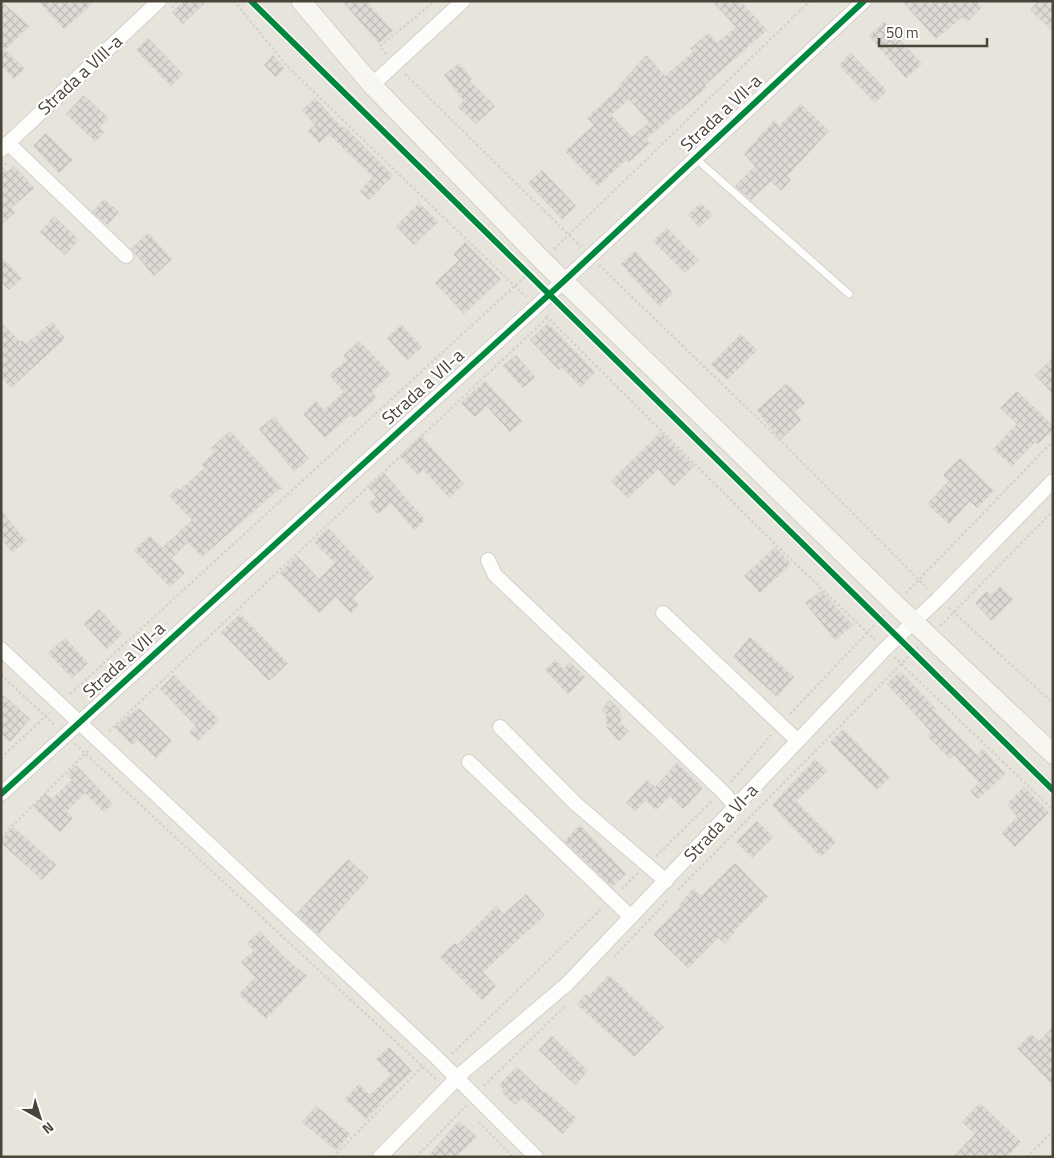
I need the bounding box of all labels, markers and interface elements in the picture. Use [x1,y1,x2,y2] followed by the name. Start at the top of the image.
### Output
[879,15,986,47] scale bar
[886,21,919,44] text: 50 m
[31,28,128,121] street label: Strada a VIII-a
[674,68,767,158] street label: Strada a VII-a
[375,342,470,431] street label: Strada a VII-a
[76,615,171,704] street label: Strada a VII-a
[677,778,764,868] street label: Strada a VI-a
[15,1093,65,1143] north arrow
[38,1117,59,1140] text: N

